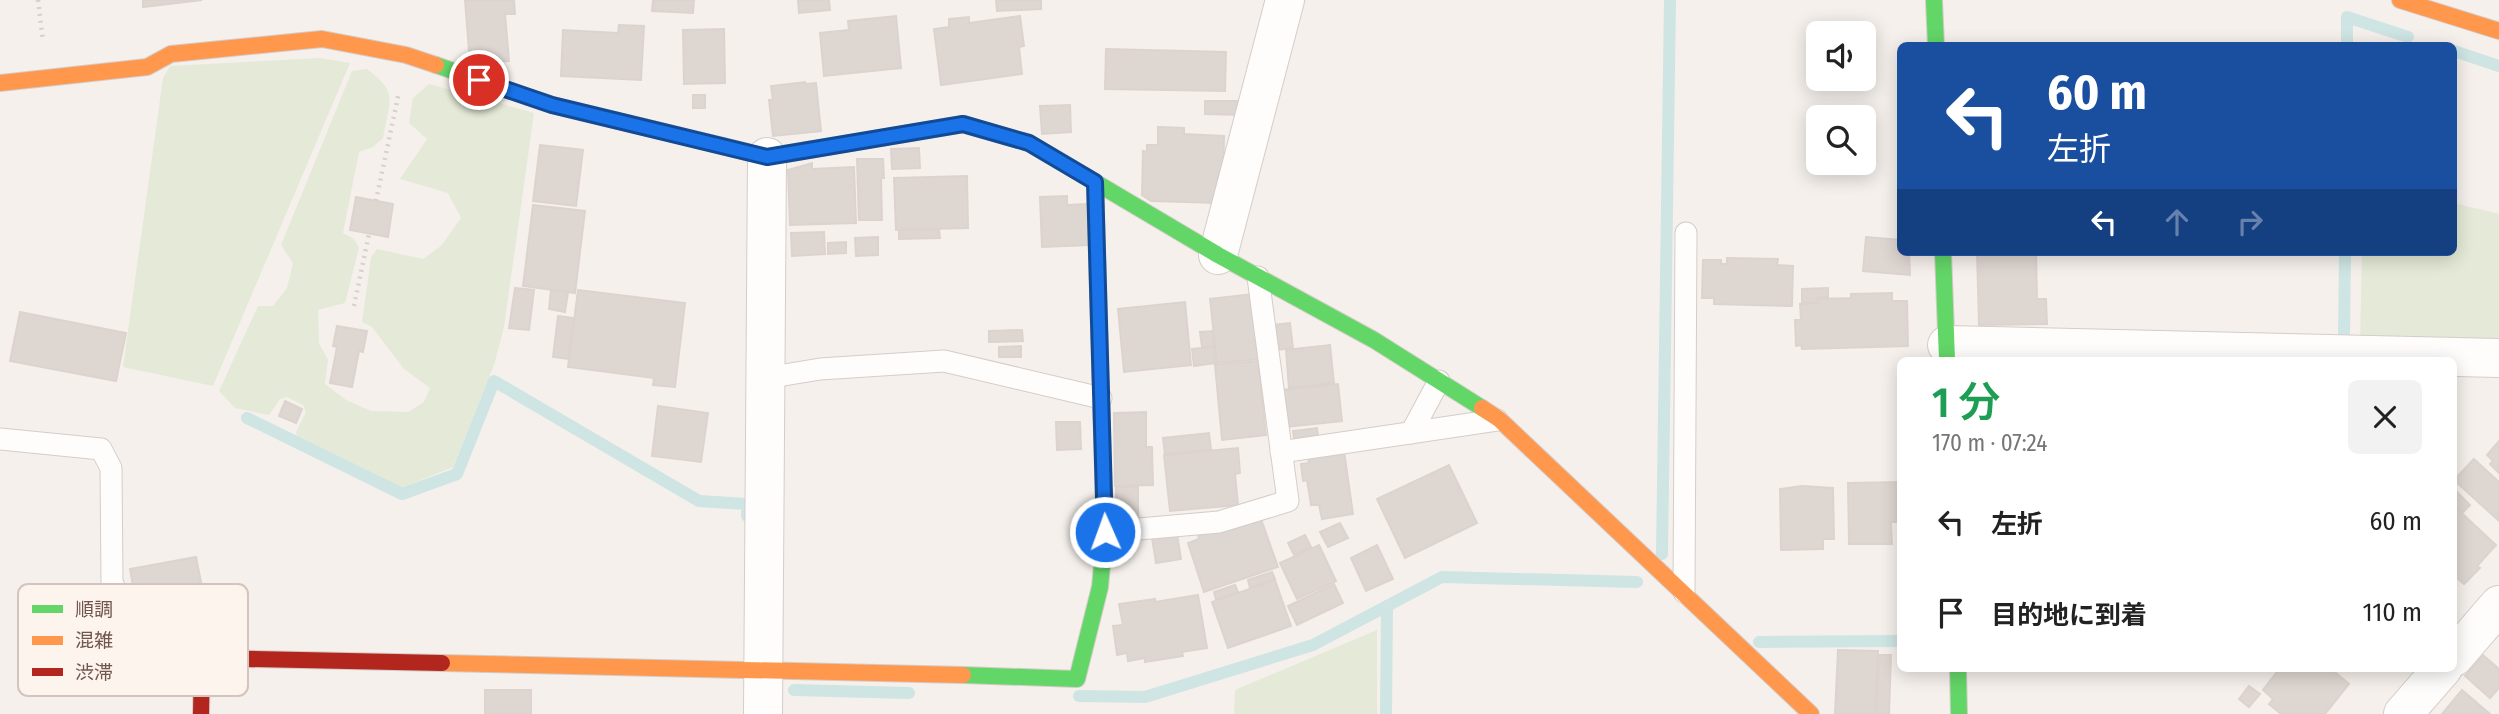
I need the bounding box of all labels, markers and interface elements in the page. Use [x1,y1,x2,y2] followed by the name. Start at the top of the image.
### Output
[1806,21,1876,175] map controls
[1806,21,1876,91] button: sound
[449,50,509,110] pin
[460,61,498,99] icon: arrive
[2047,63,2147,122] text: 60 m
[1932,70,2023,161] icon: left
[1806,105,1876,175] button: search
[2047,130,2111,168] text: 左折
[2085,203,2123,241] icon: left
[2158,203,2196,241] icon: ahead
[2231,203,2269,241] icon: right
[1932,378,2001,428] text: 1 分
[2348,380,2422,454] button: close
[1932,429,2047,457] text: 170 m · 07:24
[1068,495,1142,569] position arrow
[1932,503,1970,541] icon: left
[2369,506,2422,537] text: 60 m
[1991,509,2043,540] text: 左折
[18,584,248,696] legend
[1932,594,1970,632] icon: arrive
[2362,597,2422,628] text: 110 m
[75,598,113,621] text: 順調
[1991,600,2147,631] text: 目的地に到着
[75,629,113,652] text: 混雑
[75,661,113,684] text: 渋滞

